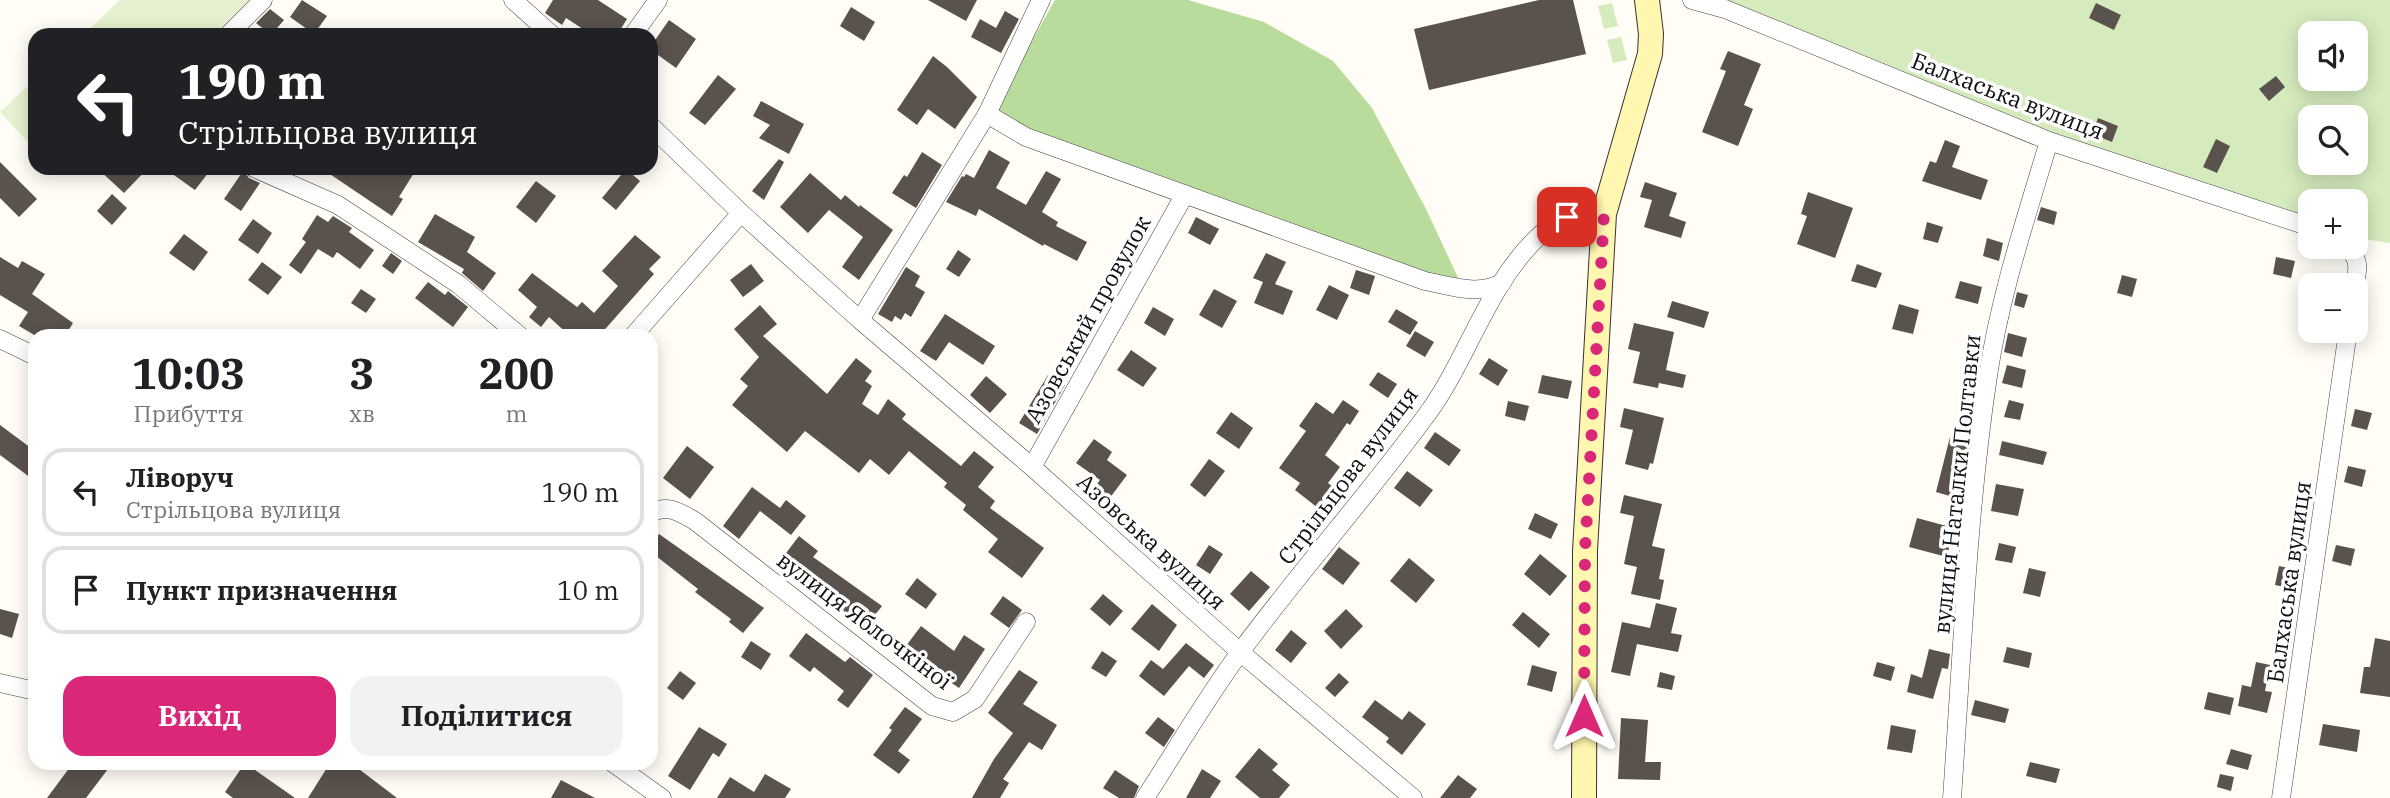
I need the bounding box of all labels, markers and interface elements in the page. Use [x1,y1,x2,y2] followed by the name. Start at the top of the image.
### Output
[2298,21,2368,343] map controls
[2298,21,2368,91] button: sound
[1908,45,2108,145] street label: Балхаська вулиця
[178,49,325,112] text: 190 m
[63,56,154,147] icon: left
[2298,105,2368,175] button: search
[178,111,478,153] text: Стрільцова вулиця
[1537,187,1597,247] pin
[2298,189,2368,259] button: +
[1548,198,1586,236] icon: arrive
[1017,209,1157,428] street label: Азовський провулок
[2298,273,2368,343] button: −
[1925,333,1987,635] street label: вулиця Наталки Полтавки
[132,346,245,401] text: 10:03
[349,346,375,401] text: 3
[479,346,554,401] text: 200
[1270,380,1424,570] street label: Стрільцова вулиця
[134,398,243,428] text: Прибуття
[349,398,375,428] text: хв
[505,398,527,428] text: m
[126,460,234,494] text: Ліворуч
[1071,466,1233,616] street label: Азовська вулиця
[67,473,105,511] icon: left
[541,475,619,509] text: 190 m
[2259,479,2317,685] street label: Балхаська вулиця
[126,494,341,524] text: Стрільцова вулиця
[771,544,959,696] street label: вулиця Яблочкіної
[67,571,105,609] icon: arrive
[126,573,398,607] text: Пункт призначення
[557,573,619,607] text: 10 m
[63,676,336,756] button: Вихід
[350,676,623,756] button: Поділитися
[1547,679,1621,753] position arrow

